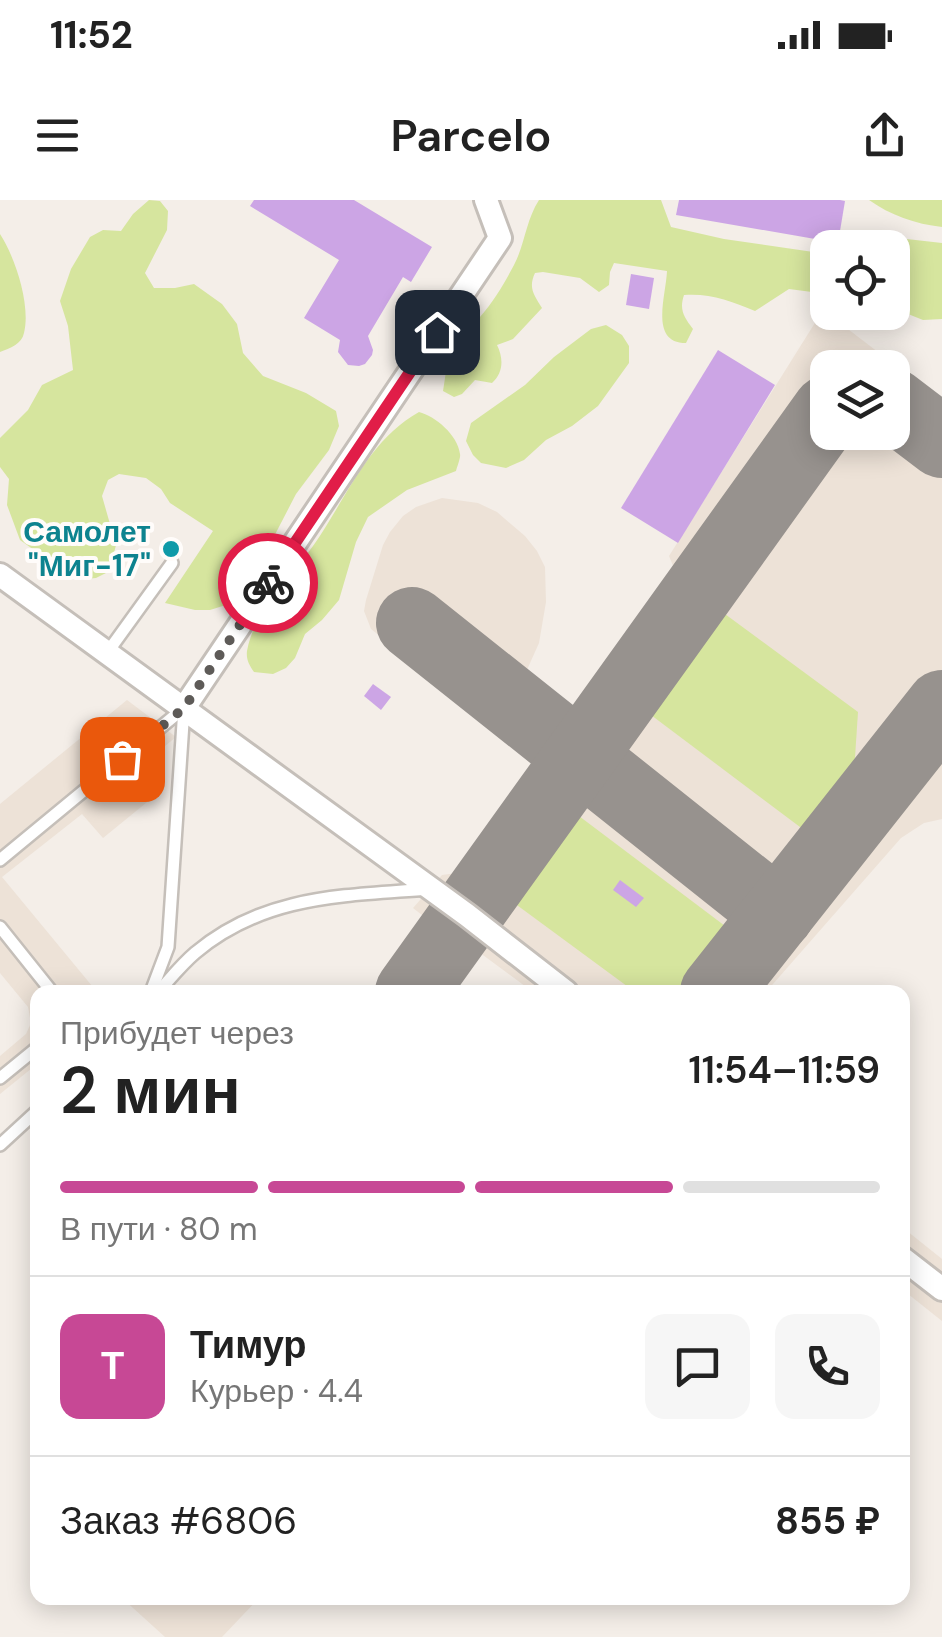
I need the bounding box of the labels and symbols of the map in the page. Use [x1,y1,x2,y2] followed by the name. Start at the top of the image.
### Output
[395,290,480,375] pin
[23,512,151,585] place label: Самолет "Миг-17"
[218,533,318,633] courier
[160,538,182,560] marker: Самолет "Миг-17"
[80,717,165,802] pin

